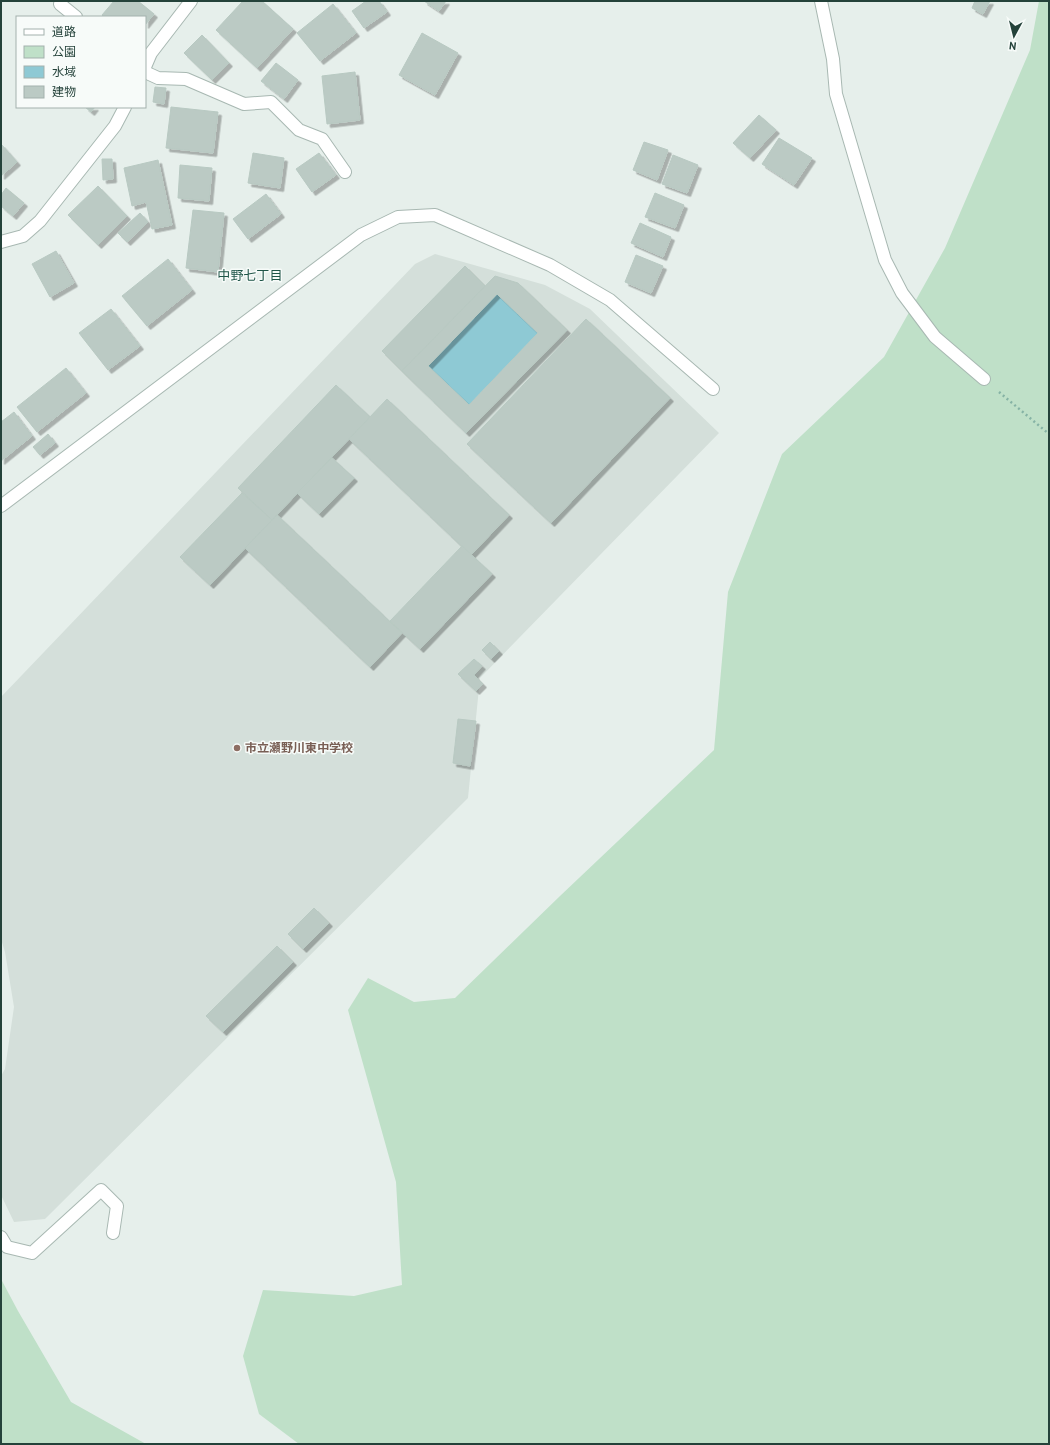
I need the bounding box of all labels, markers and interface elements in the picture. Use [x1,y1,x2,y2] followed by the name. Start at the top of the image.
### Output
[16,16,146,108] legend
[994,16,1034,56] north arrow
[52,24,76,39] text: 道路
[1008,39,1017,53] text: N
[52,44,76,59] text: 公園
[52,64,76,79] text: 水域
[52,84,76,99] text: 建物
[217,267,283,284] district label: 中野七丁目
[245,740,353,755] place label: 市立瀬野川東中学校
[232,743,242,753] marker: 市立瀬野川東中学校

